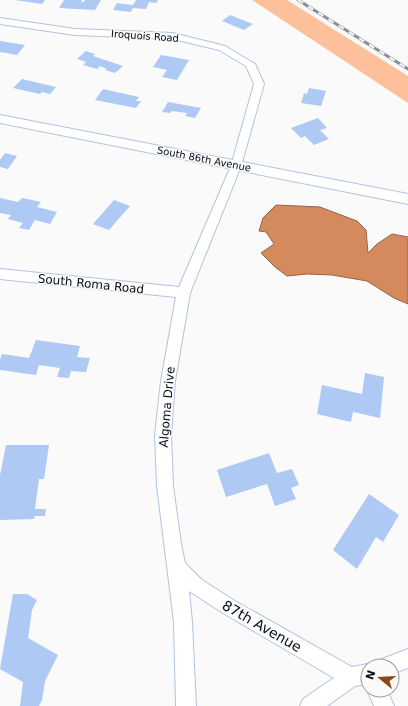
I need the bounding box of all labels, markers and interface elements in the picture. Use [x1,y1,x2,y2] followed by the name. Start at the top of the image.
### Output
[111,28,179,44] street label: Iroquois Road
[156,144,252,174] street label: South 86th Avenue
[37,271,145,297] street label: South Roma Road
[156,366,178,448] street label: Algoma Drive
[220,597,304,655] street label: 87th Avenue
[360,658,400,698] north arrow
[363,669,379,681] text: N

